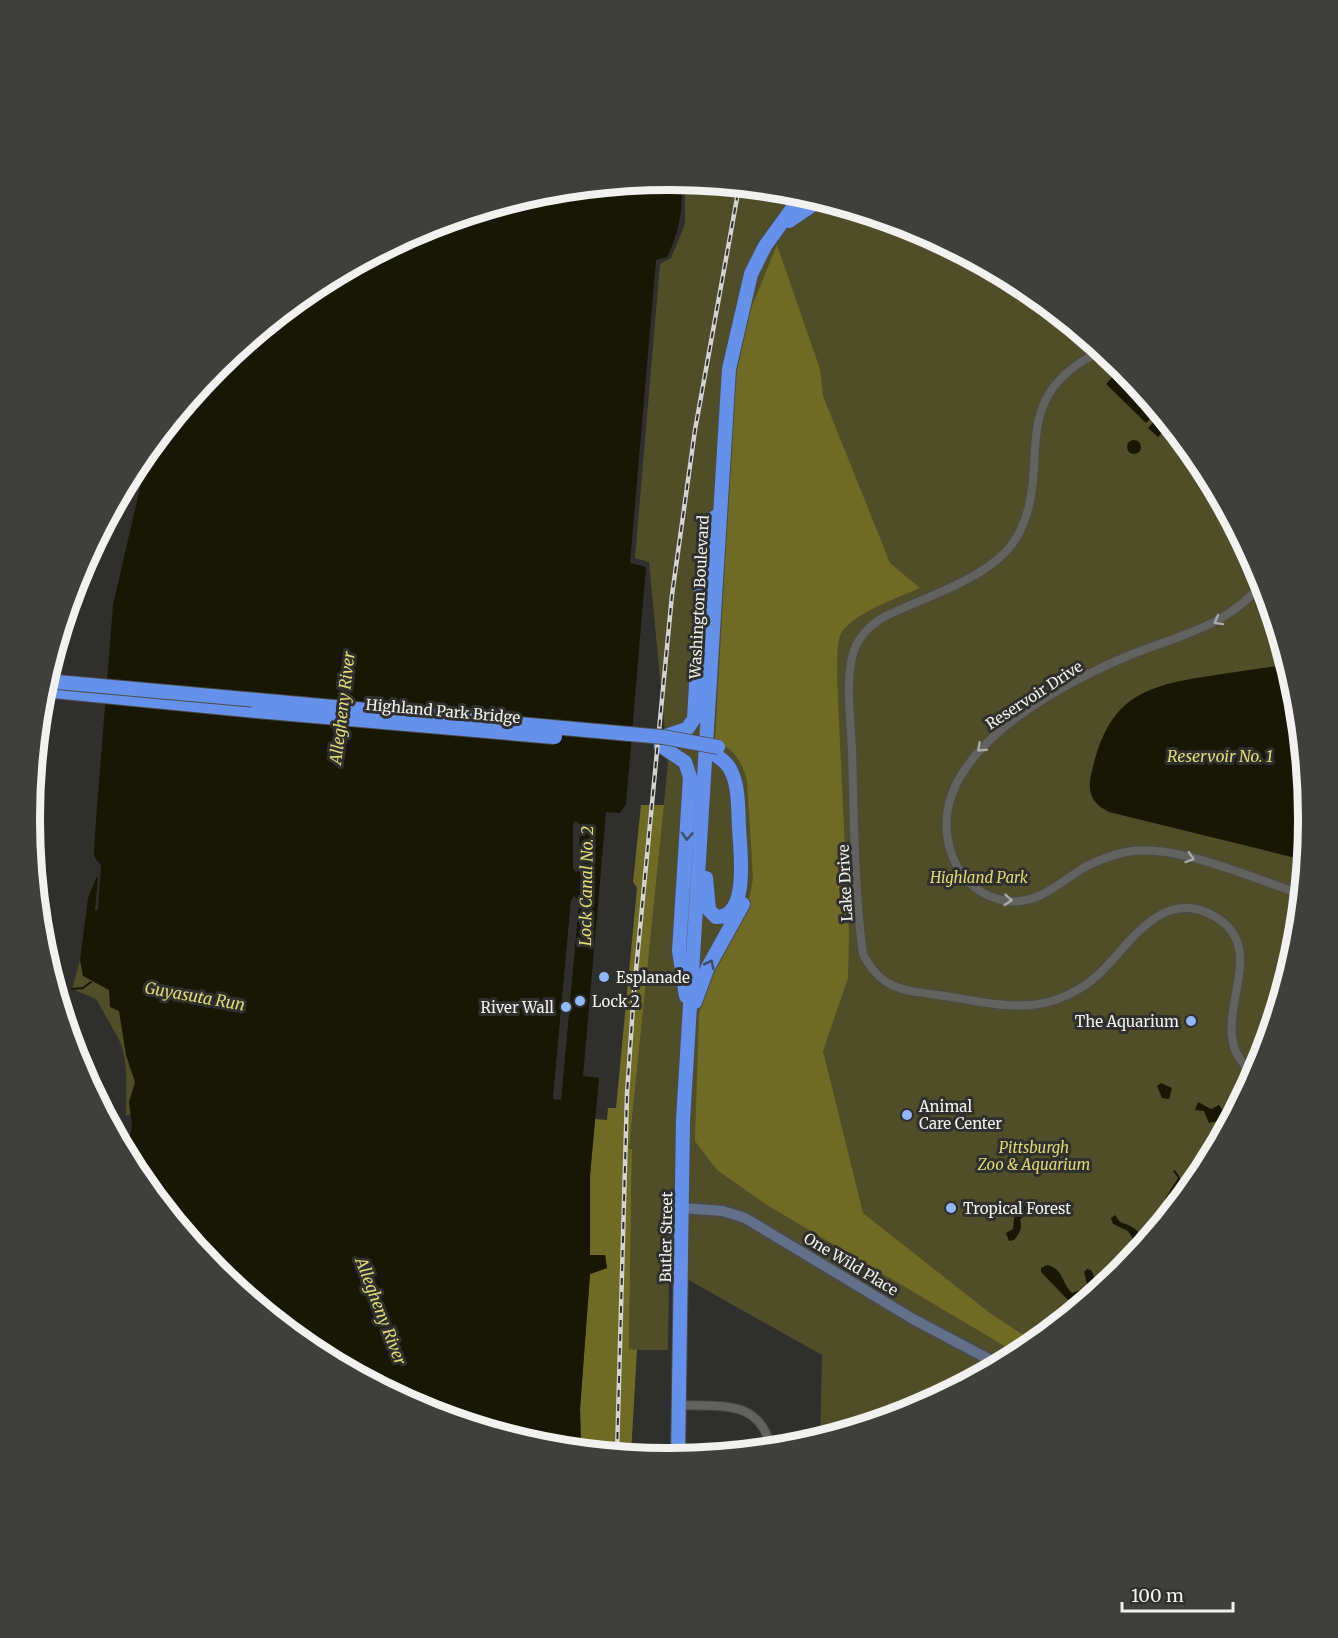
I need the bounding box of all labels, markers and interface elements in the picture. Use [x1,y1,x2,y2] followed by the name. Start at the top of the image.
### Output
[685,515,713,680] street label: Washington Boulevard
[1214,614,1224,625] one-way arrow
[325,650,359,767] water label: Allegheny River
[982,657,1086,733] street label: Reservoir Drive
[365,695,521,727] street label: Highland Park Bridge
[978,741,988,752] one-way arrow
[1167,746,1273,766] water label: Reservoir No. 1
[575,826,597,946] water label: Lock Canal No. 2
[681,831,694,840] one-way arrow
[833,844,857,922] street label: Lake Drive
[1184,851,1195,863] one-way arrow
[929,868,1029,887] park label: Highland Park
[1004,893,1013,906] one-way arrow
[703,959,715,970] one-way arrow
[616,968,690,987] place label: Esplanade
[597,970,611,984] marker: Esplanade
[143,977,247,1015] water label: Guyasuta Run
[592,992,640,1011] place label: Lock 2
[573,994,587,1008] marker: Lock 2
[481,998,554,1017] place label: River Wall
[559,1000,573,1014] marker: River Wall
[1075,1012,1179,1031] place label: The Aquarium
[1184,1014,1198,1028] marker: The Aquarium
[918,1097,1002,1133] place label: Animal Care Center
[900,1108,914,1122] marker: Animal Care Center
[977,1138,1090,1174] park label: Pittsburgh Zoo & Aquarium
[656,1191,676,1283] street label: Butler Street
[963,1199,1071,1218] place label: Tropical Forest
[944,1201,958,1215] marker: Tropical Forest
[800,1228,902,1300] street label: One Wild Place
[351,1253,411,1368] water label: Allegheny River
[1122,1575,1233,1613] scale bar
[1131,1584,1184,1607] text: 100 m

